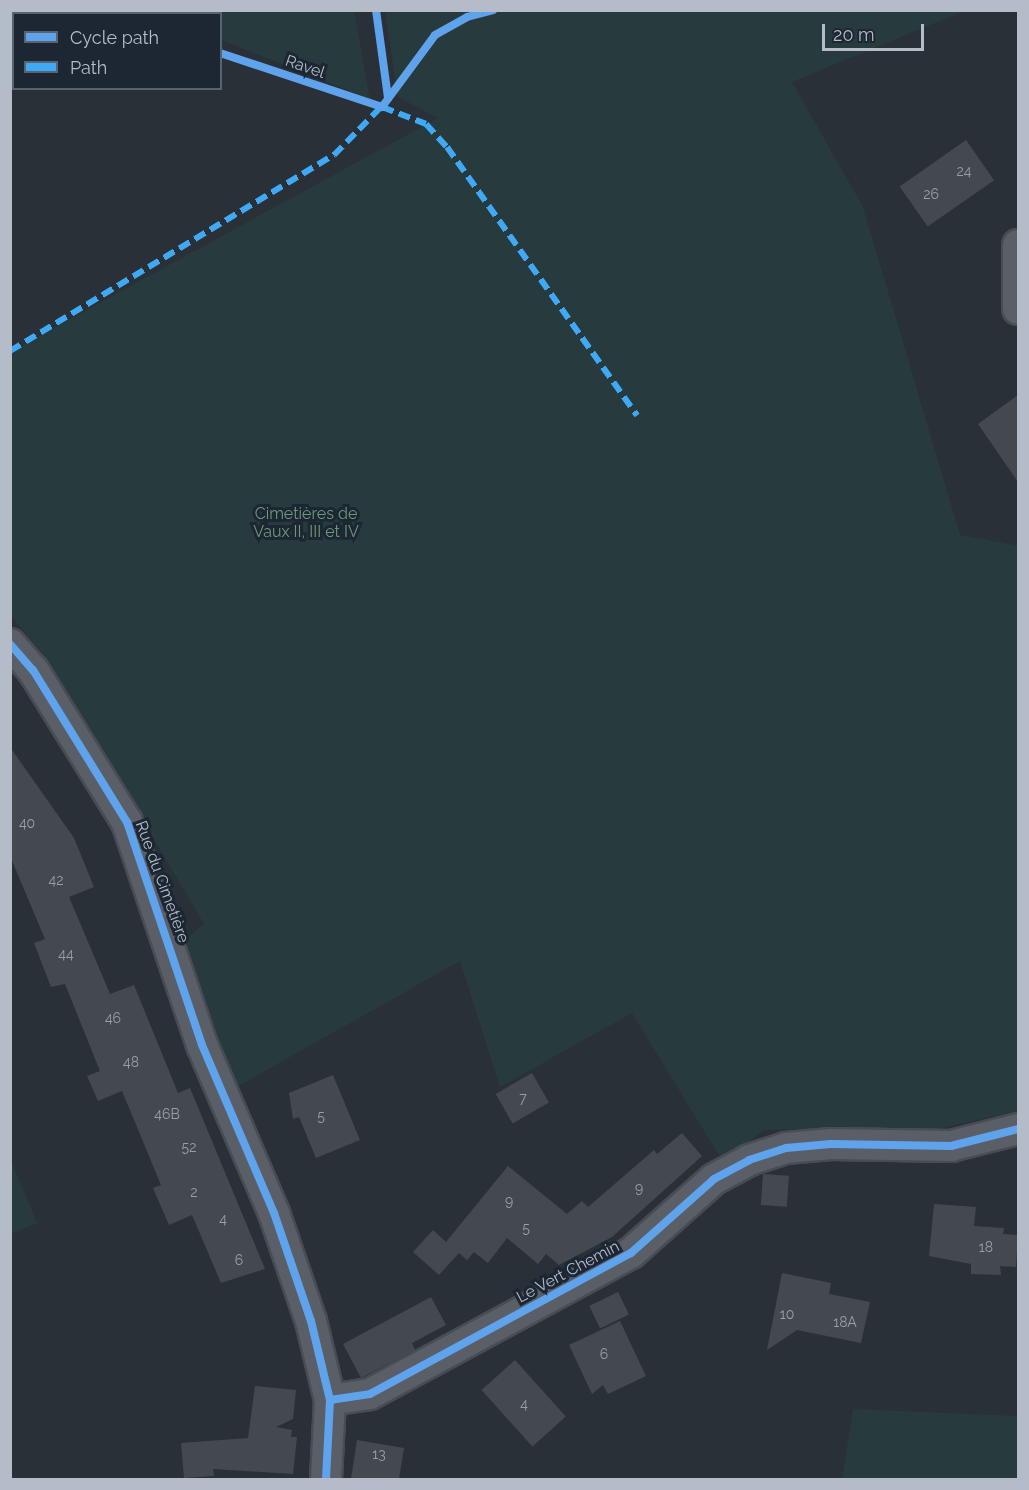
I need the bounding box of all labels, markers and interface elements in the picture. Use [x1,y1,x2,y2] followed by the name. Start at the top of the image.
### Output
[12,12,222,90] legend
[825,12,927,50] scale bar
[833,24,875,45] text: 20 m
[70,27,159,48] text: Cycle path
[283,51,327,83] street label: Ravel
[70,57,107,78] text: Path
[957,163,971,179] house number: 24
[923,186,939,202] house number: 26
[253,504,359,542] park label: Cimetières de Vaux II, III et IV
[19,815,35,831] house number: 40
[131,818,193,946] street label: Rue du Cimetière
[49,872,63,888] house number: 42
[58,946,74,962] house number: 44
[105,1010,121,1026] house number: 46
[123,1054,139,1070] house number: 48
[519,1090,527,1106] house number: 7
[154,1106,180,1122] house number: 46B
[317,1108,325,1124] house number: 5
[182,1139,196,1155] house number: 52
[635,1180,643,1196] house number: 9
[190,1184,198,1200] house number: 2
[505,1193,513,1209] house number: 9
[219,1211,227,1227] house number: 4
[522,1220,530,1236] house number: 5
[513,1237,623,1307] street label: Le Vert Chemin
[979,1239,993,1255] house number: 18
[235,1252,243,1268] house number: 6
[780,1306,794,1322] house number: 10
[833,1314,857,1330] house number: 18A
[600,1346,608,1362] house number: 6
[520,1396,528,1412] house number: 4
[372,1446,386,1462] house number: 13

